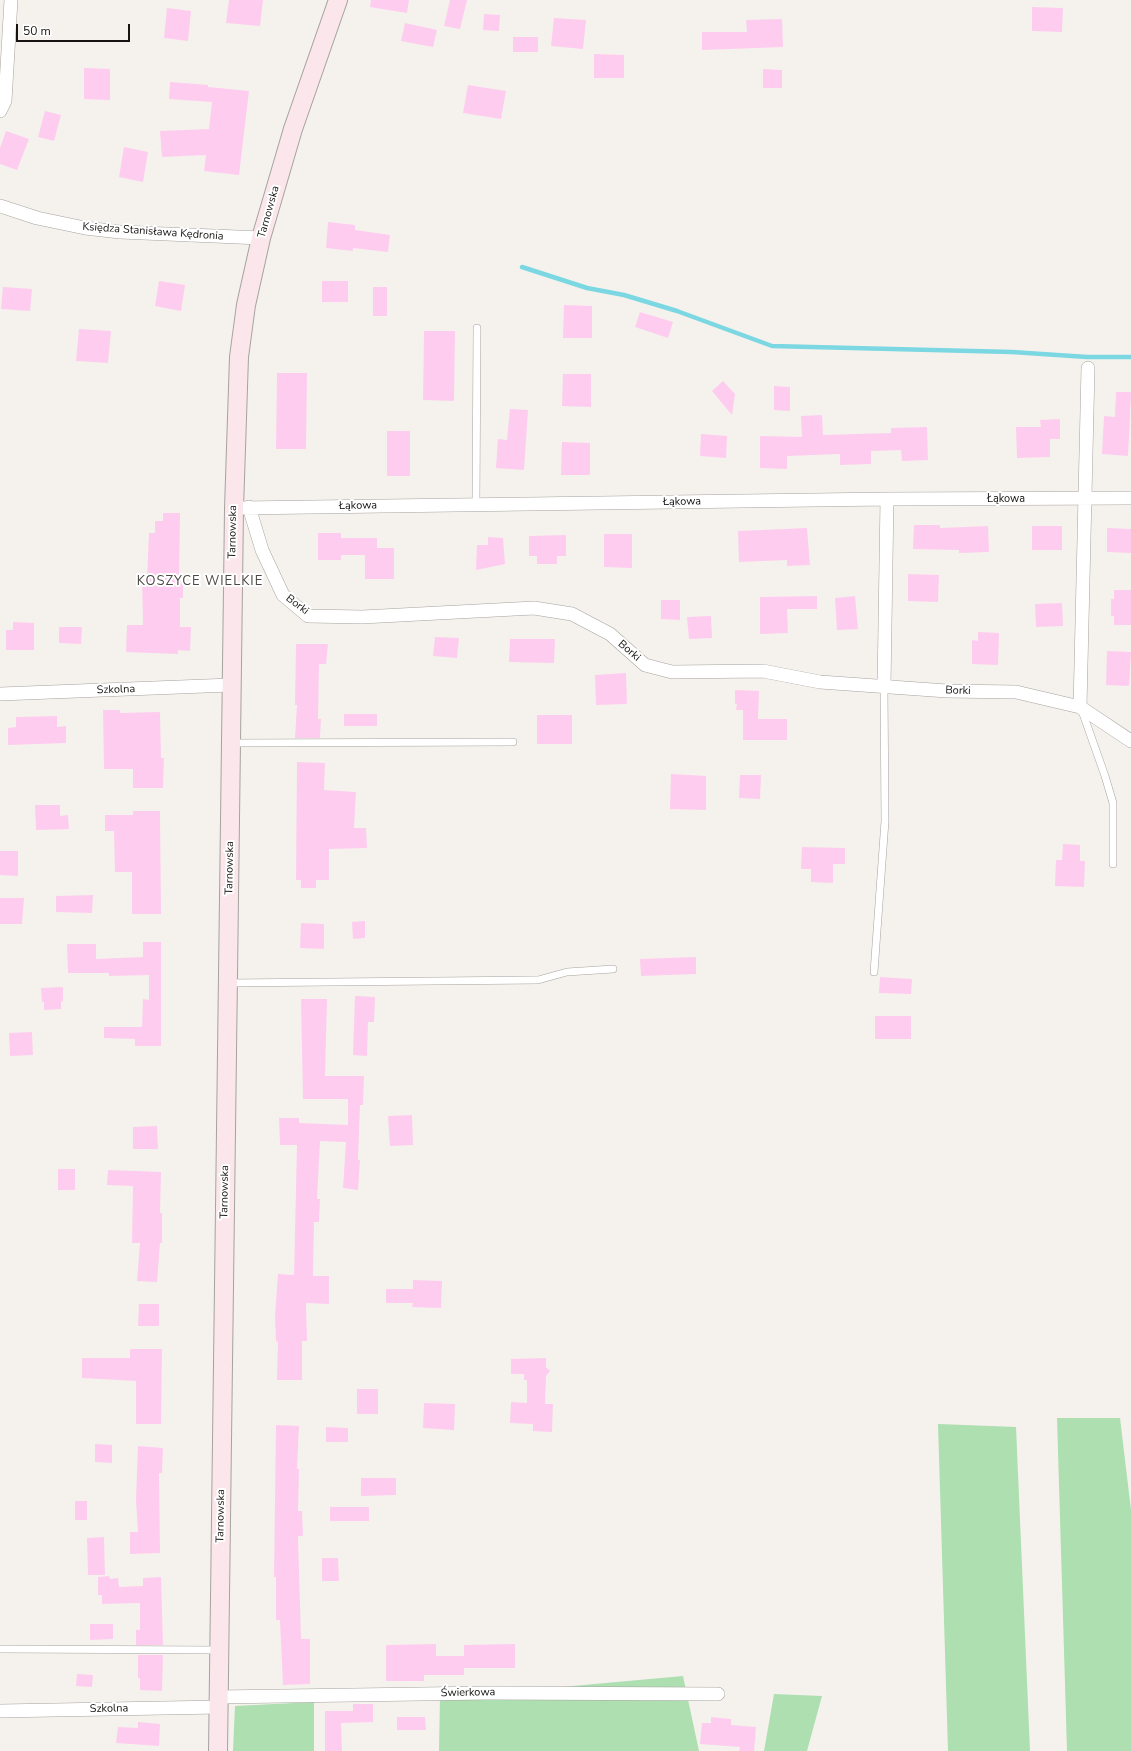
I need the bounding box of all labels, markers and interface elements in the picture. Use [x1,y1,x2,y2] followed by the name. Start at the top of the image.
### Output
[18,16,132,42] scale bar
[23,23,51,39] text: 50 m
[255,184,283,240] street label: Tarnowska
[82,220,224,244] street label: Księdza Stanisława Kędronia
[987,492,1025,506] street label: Łąkowa
[663,495,701,509] street label: Łąkowa
[339,499,377,513] street label: Łąkowa
[226,505,240,559] street label: Tarnowska
[137,574,263,590] district label: KOSZYCE WIELKIE
[283,592,311,618] street label: Borki
[615,638,643,664] street label: Borki
[96,683,136,697] street label: Szkolna
[945,684,971,698] street label: Borki
[223,841,237,895] street label: Tarnowska
[218,1165,232,1219] street label: Tarnowska
[214,1489,228,1543] street label: Tarnowska
[441,1686,495,1700] street label: Świerkowa
[90,1702,128,1716] street label: Szkolna

